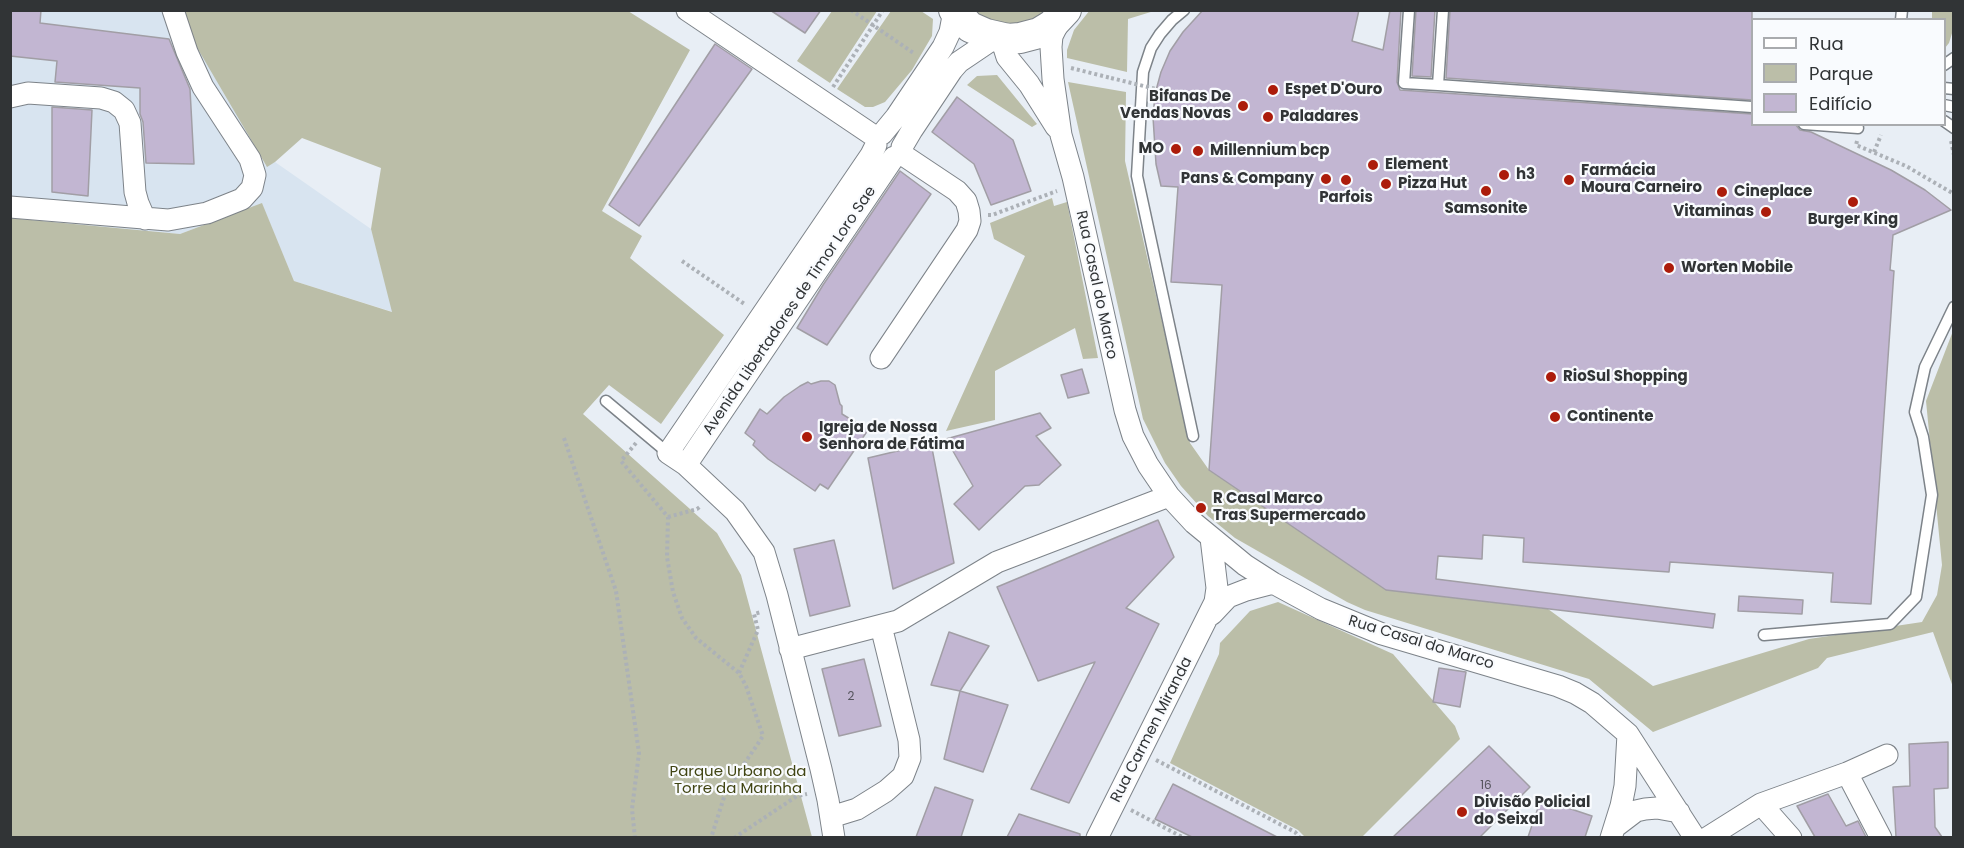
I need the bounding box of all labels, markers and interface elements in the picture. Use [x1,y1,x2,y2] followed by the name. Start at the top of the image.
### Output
[1751,18,1946,126] legend
[1809,31,1844,56] text: Rua
[1809,61,1873,86] text: Parque
[1285,81,1382,99] place label: Espet D'Ouro
[1266,83,1280,97] marker: Espet D'Ouro
[1120,88,1231,123] place label: Bifanas De Vendas Novas
[1809,91,1872,116] text: Edifício
[1236,99,1250,113] marker: Bifanas De Vendas Novas
[1280,108,1359,126] place label: Paladares
[1261,110,1275,124] marker: Paladares
[1138,140,1164,158] place label: MO
[1169,142,1183,156] marker: MO
[1210,142,1330,160] place label: Millennium bcp
[1191,144,1205,158] marker: Millennium bcp
[1385,156,1448,174] place label: Element
[1366,158,1380,172] marker: Element
[1581,162,1702,197] place label: Farmácia Moura Carneiro
[1516,166,1535,184] place label: h3
[1497,168,1511,182] marker: h3
[1181,170,1314,188] place label: Pans & Company
[1319,172,1333,186] marker: Pans & Company
[1339,173,1353,187] marker: Parfois
[1562,173,1576,187] marker: Farmácia Moura Carneiro
[1398,175,1467,193] place label: Pizza Hut
[1379,177,1393,191] marker: Pizza Hut
[700,183,880,439] street label: Avenida Libertadores de Timor Loro Sae
[1734,183,1812,201] place label: Cineplace
[1479,184,1493,198] marker: Samsonite
[1715,185,1729,199] marker: Cineplace
[1319,189,1373,207] place label: Parfois
[1846,195,1860,209] marker: Burger King
[1444,200,1528,218] place label: Samsonite
[1673,203,1754,221] place label: Vitaminas
[1759,205,1773,219] marker: Vitaminas
[1071,209,1121,361] street label: Rua Casal do Marco
[1808,211,1898,229] place label: Burger King
[1681,259,1793,277] place label: Worten Mobile
[1662,261,1676,275] marker: Worten Mobile
[1563,368,1688,386] place label: RioSul Shopping
[1544,370,1558,384] marker: RioSul Shopping
[1567,408,1653,426] place label: Continente
[1548,410,1562,424] marker: Continente
[819,419,965,454] place label: Igreja de Nossa Senhora de Fátima
[800,430,814,444] marker: Igreja de Nossa Senhora de Fátima
[1213,490,1366,525] place label: R Casal Marco Tras Supermercado
[1194,501,1208,515] marker: R Casal Marco Tras Supermercado
[1346,612,1496,674] street label: Rua Casal do Marco
[1107,654,1197,806] street label: Rua Carmen Miranda
[848,690,854,704] house number: 2
[670,763,806,798] park label: Parque Urbano da Torre da Marinha
[1480,779,1492,793] house number: 16
[1474,794,1590,829] place label: Divisão Policial do Seixal
[1455,805,1469,819] marker: Divisão Policial do Seixal

